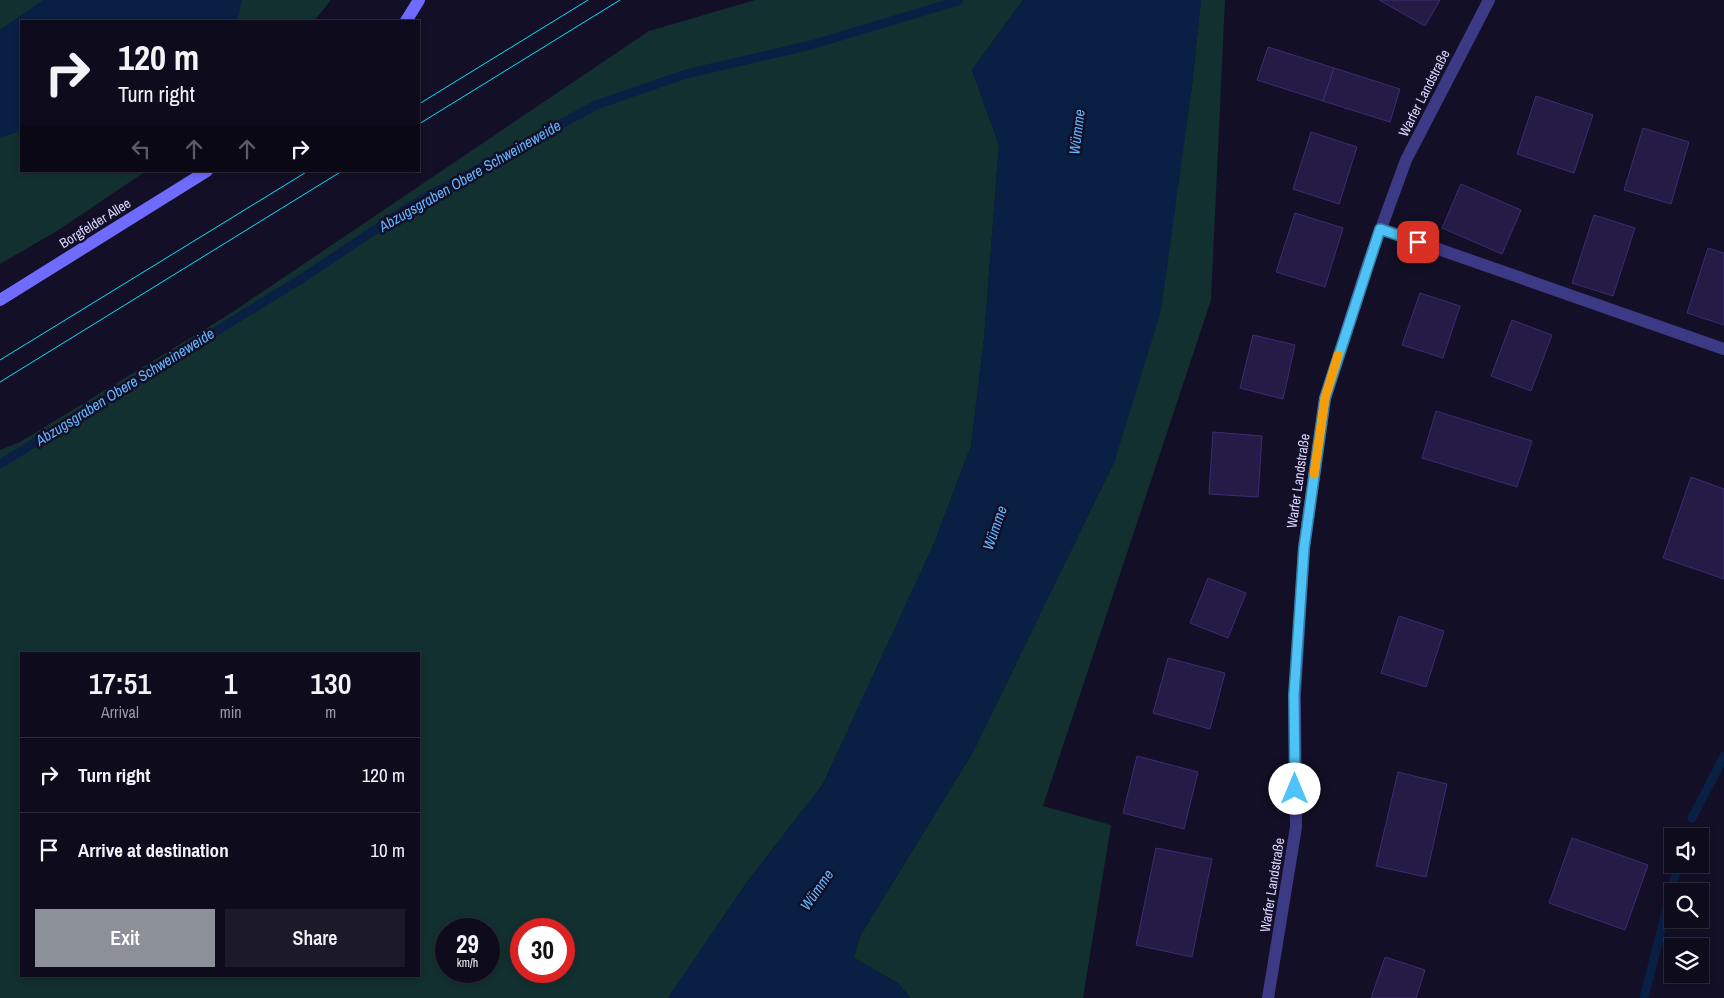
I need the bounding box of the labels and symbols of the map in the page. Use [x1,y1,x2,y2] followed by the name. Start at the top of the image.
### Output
[1394,46,1454,140] street label: Warfer Landstraße
[1063,108,1090,156] water label: Wümme
[374,115,565,237] water label: Abzugsgraben Obere Schweineweide
[56,194,134,252] street label: Borgfelder Allee
[1397,221,1439,263] pin
[30,323,218,451] water label: Abzugsgraben Obere Schweineweide
[1282,433,1314,529] street label: Warfer Landstraße
[977,503,1012,553] water label: Wümme
[1268,762,1320,814] position arrow
[1256,837,1288,933] street label: Warfer Landstraße
[795,865,838,914] water label: Wümme
[510,918,575,983] speed limit sign: 30

